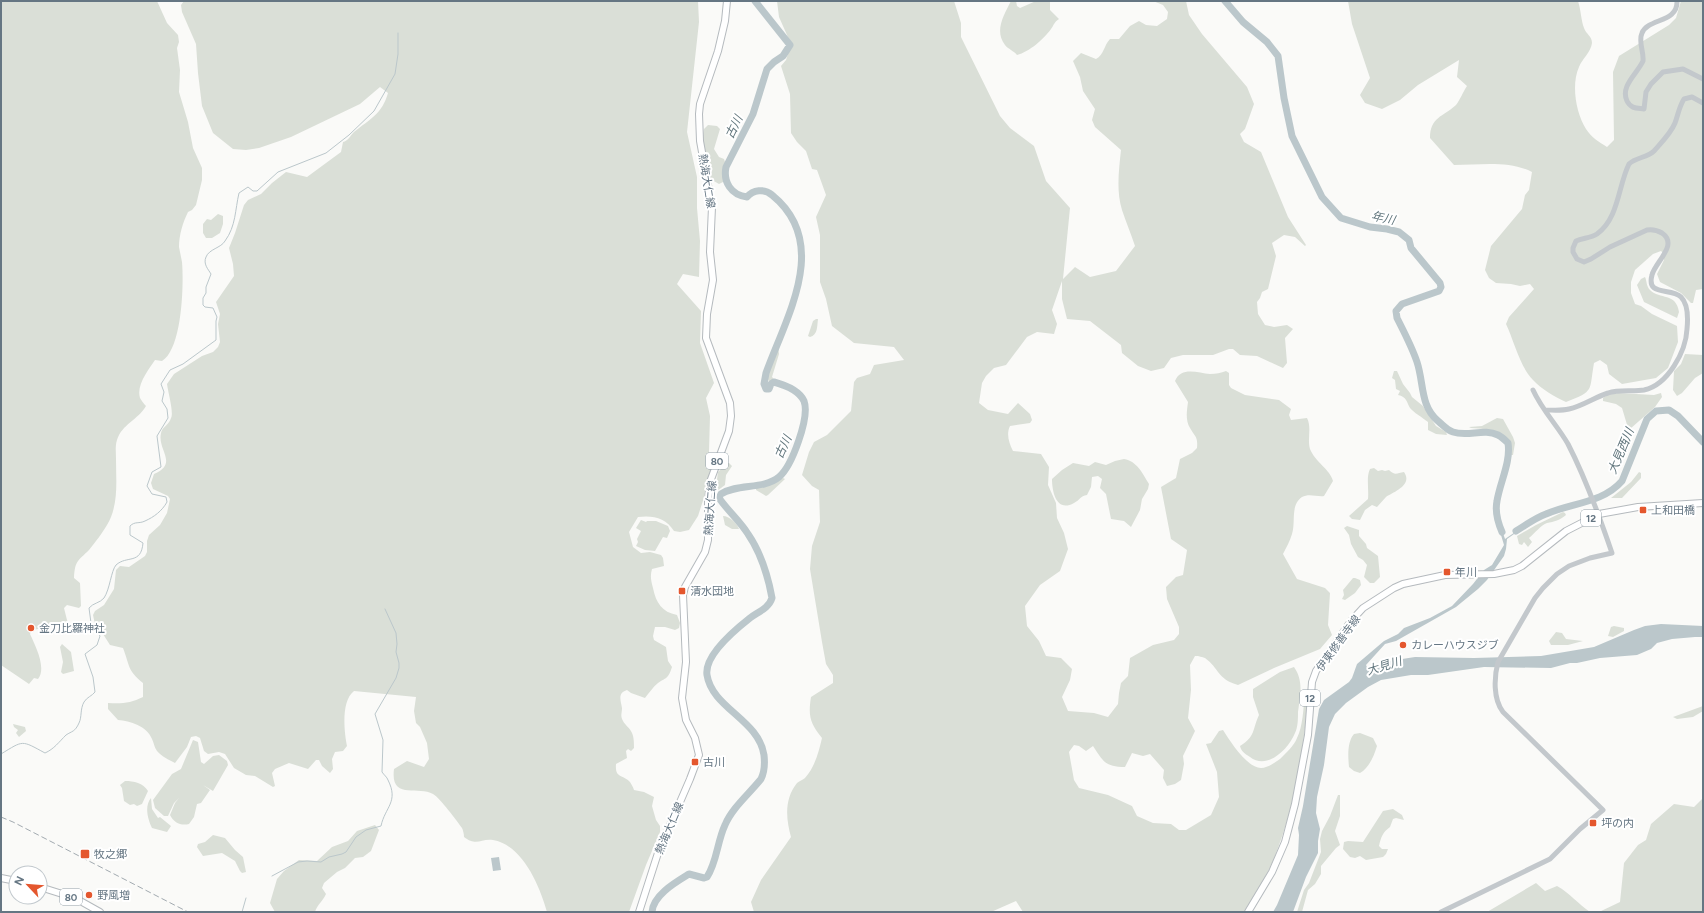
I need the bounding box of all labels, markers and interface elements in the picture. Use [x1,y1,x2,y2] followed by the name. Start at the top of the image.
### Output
[722,111,746,141] water label: 古川
[696,153,717,209] street label: 熱海大仁線
[1370,209,1398,228] water label: 年川
[1605,424,1638,476] water label: 大見西川
[772,431,795,461] water label: 古川
[706,453,728,469] road number: 80
[702,480,719,536] street label: 熱海大仁線
[1651,504,1695,517] place label: 上和田橋
[1638,505,1648,515] marker: 上和田橋
[1581,510,1601,526] road number: 12
[1455,566,1477,579] place label: 年川
[1442,567,1452,577] marker: 年川
[690,585,734,598] place label: 清水団地
[677,586,687,596] marker: 清水団地
[1314,613,1363,674] street label: 伊東修善寺線
[39,622,105,635] place label: 金刀比羅神社
[26,623,36,633] marker: 金刀比羅神社
[1411,639,1499,652] place label: カレーハウスジブ
[1398,640,1408,650] marker: カレーハウスジブ
[1365,653,1405,678] water label: 大見川
[1300,690,1320,706] road number: 12
[703,756,725,769] place label: 古川
[690,757,700,767] marker: 古川
[653,800,686,856] street label: 熱海大仁線
[1601,817,1634,830] place label: 坪の内
[1588,818,1598,828] marker: 坪の内
[79,848,91,860] marker: 牧之郷
[94,848,127,861] place label: 牧之郷
[8,865,48,905] north arrow
[12,874,27,888] text: N
[60,889,82,905] road number: 80
[97,889,130,902] place label: 野風増
[84,890,94,900] marker: 野風増

